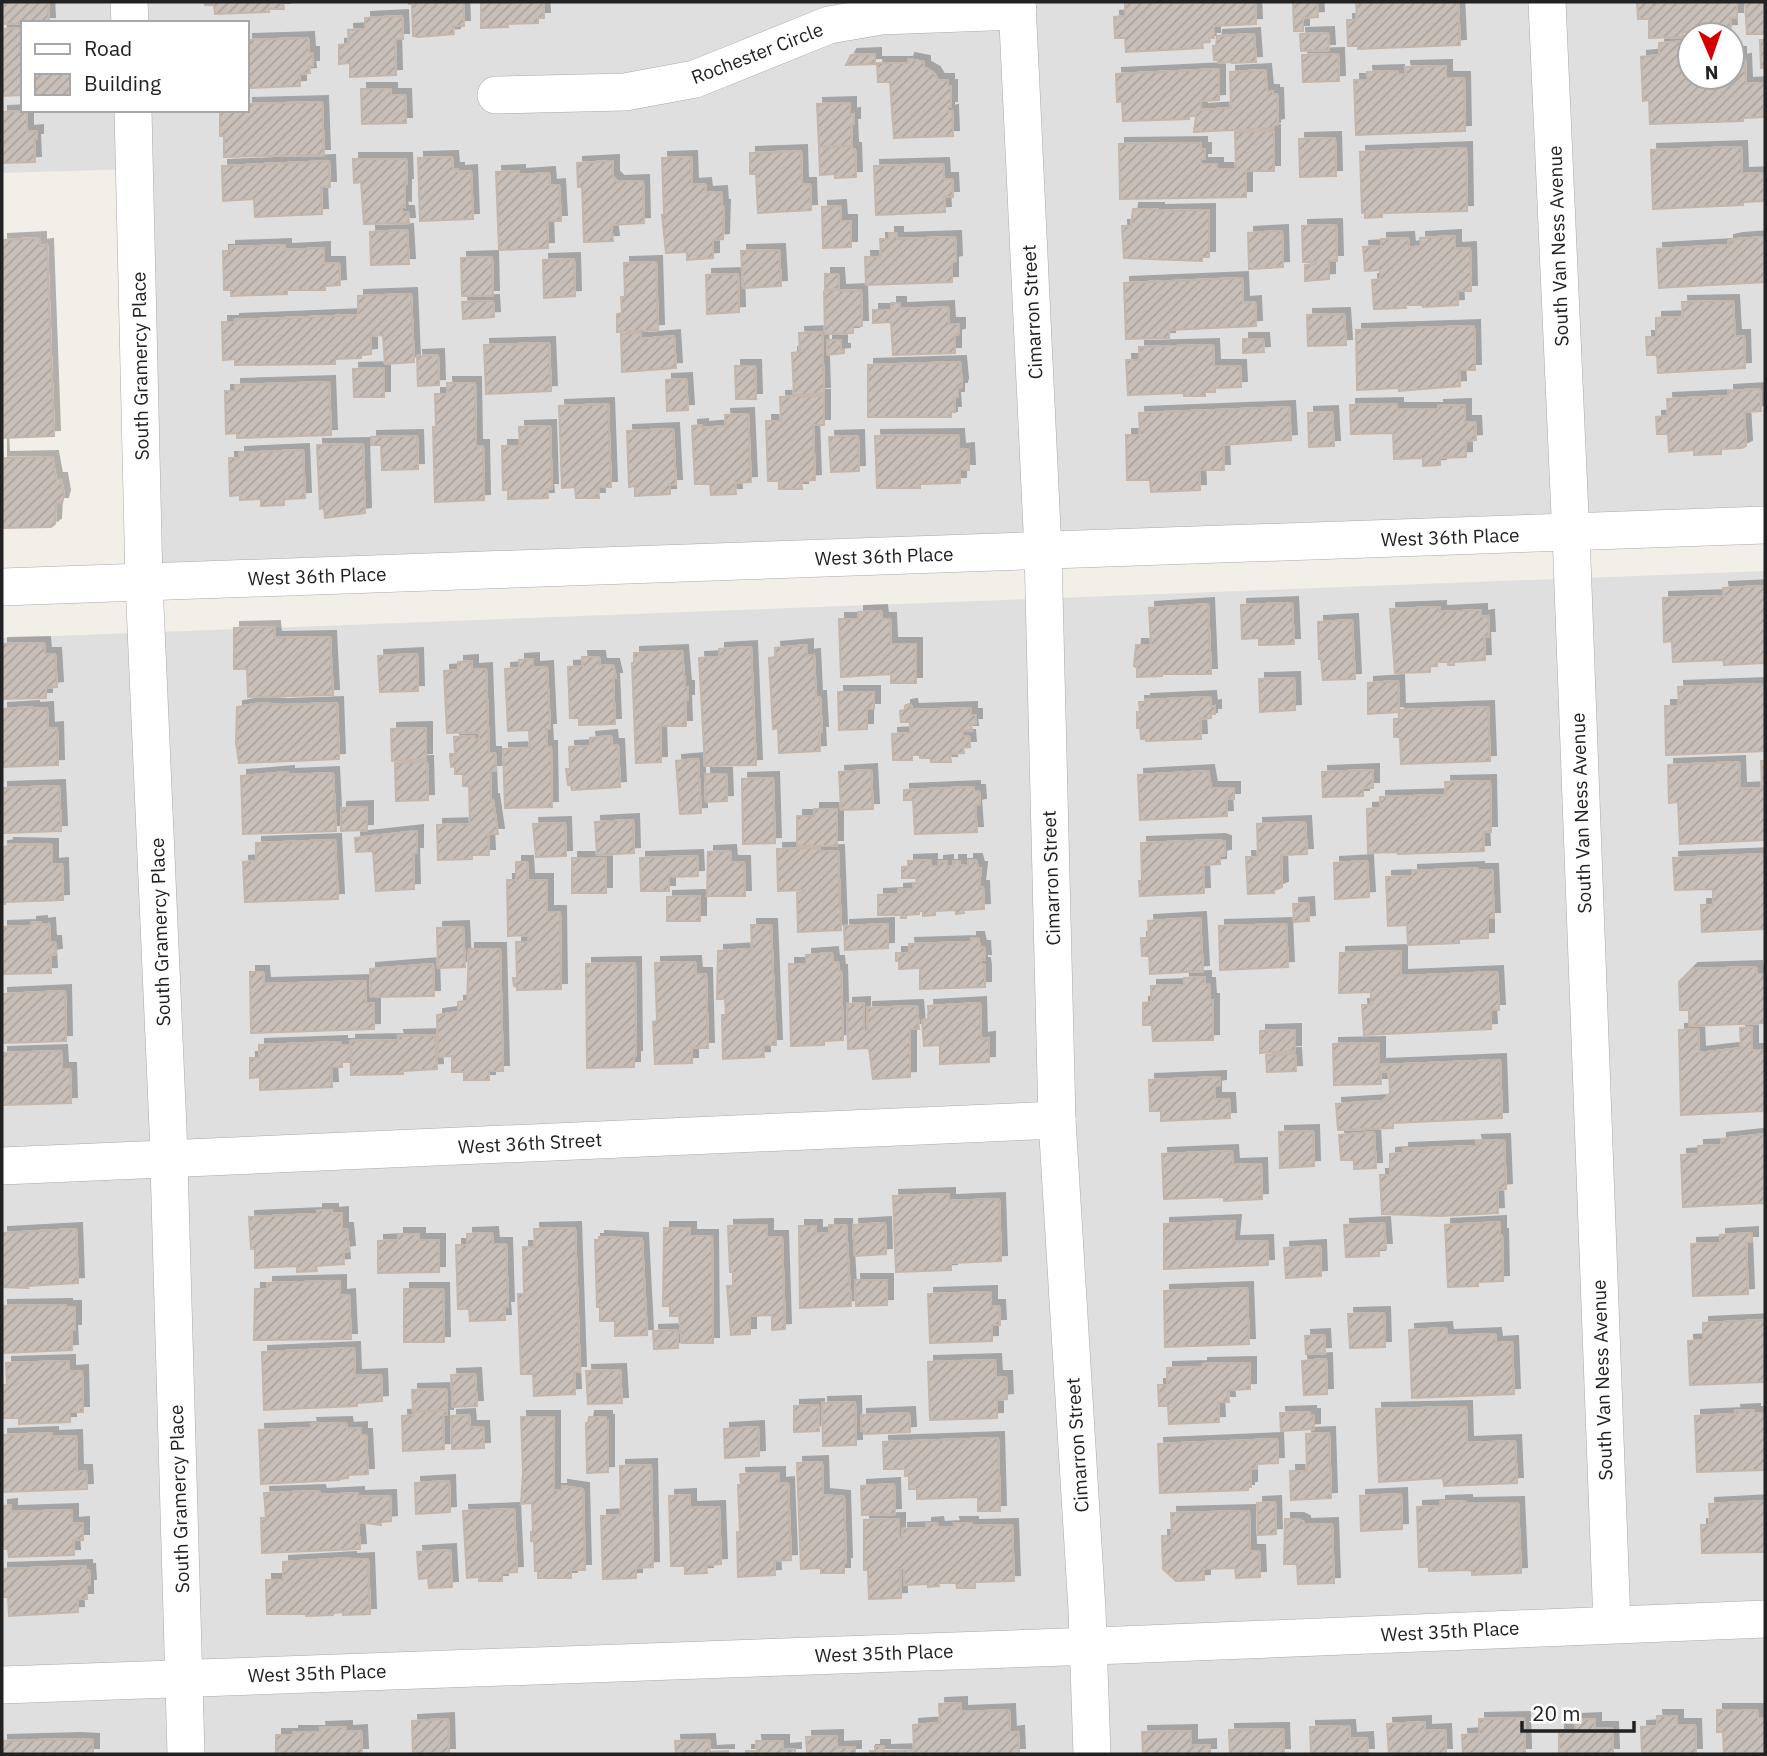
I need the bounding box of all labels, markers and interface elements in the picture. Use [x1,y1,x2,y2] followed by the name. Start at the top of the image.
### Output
[688,17,826,89] street label: Rochester Circle
[21,21,248,112] legend
[1676,21,1746,91] north arrow
[84,34,132,62] text: Road
[1704,61,1719,85] text: N
[84,69,161,97] text: Building
[1542,145,1574,347] street label: South Van Ness Avenue
[1016,244,1048,380] street label: Cimarron Street
[126,271,154,461] street label: South Gramercy Place
[1380,523,1520,551] street label: West 36th Place
[814,542,954,570] street label: West 36th Place
[247,562,387,590] street label: West 36th Place
[1565,712,1597,914] street label: South Van Ness Avenue
[1037,810,1065,946] street label: Cimarron Street
[145,837,175,1027] street label: South Gramercy Place
[457,1127,603,1159] street label: West 36th Street
[1586,1279,1618,1481] street label: South Van Ness Avenue
[1060,1377,1094,1513] street label: Cimarron Street
[164,1404,194,1594] street label: South Gramercy Place
[1380,1615,1520,1647] street label: West 35th Place
[814,1639,954,1667] street label: West 35th Place
[247,1659,387,1687] street label: West 35th Place
[1522,1690,1634,1734] scale bar
[1532,1699,1581,1727] text: 20 m

